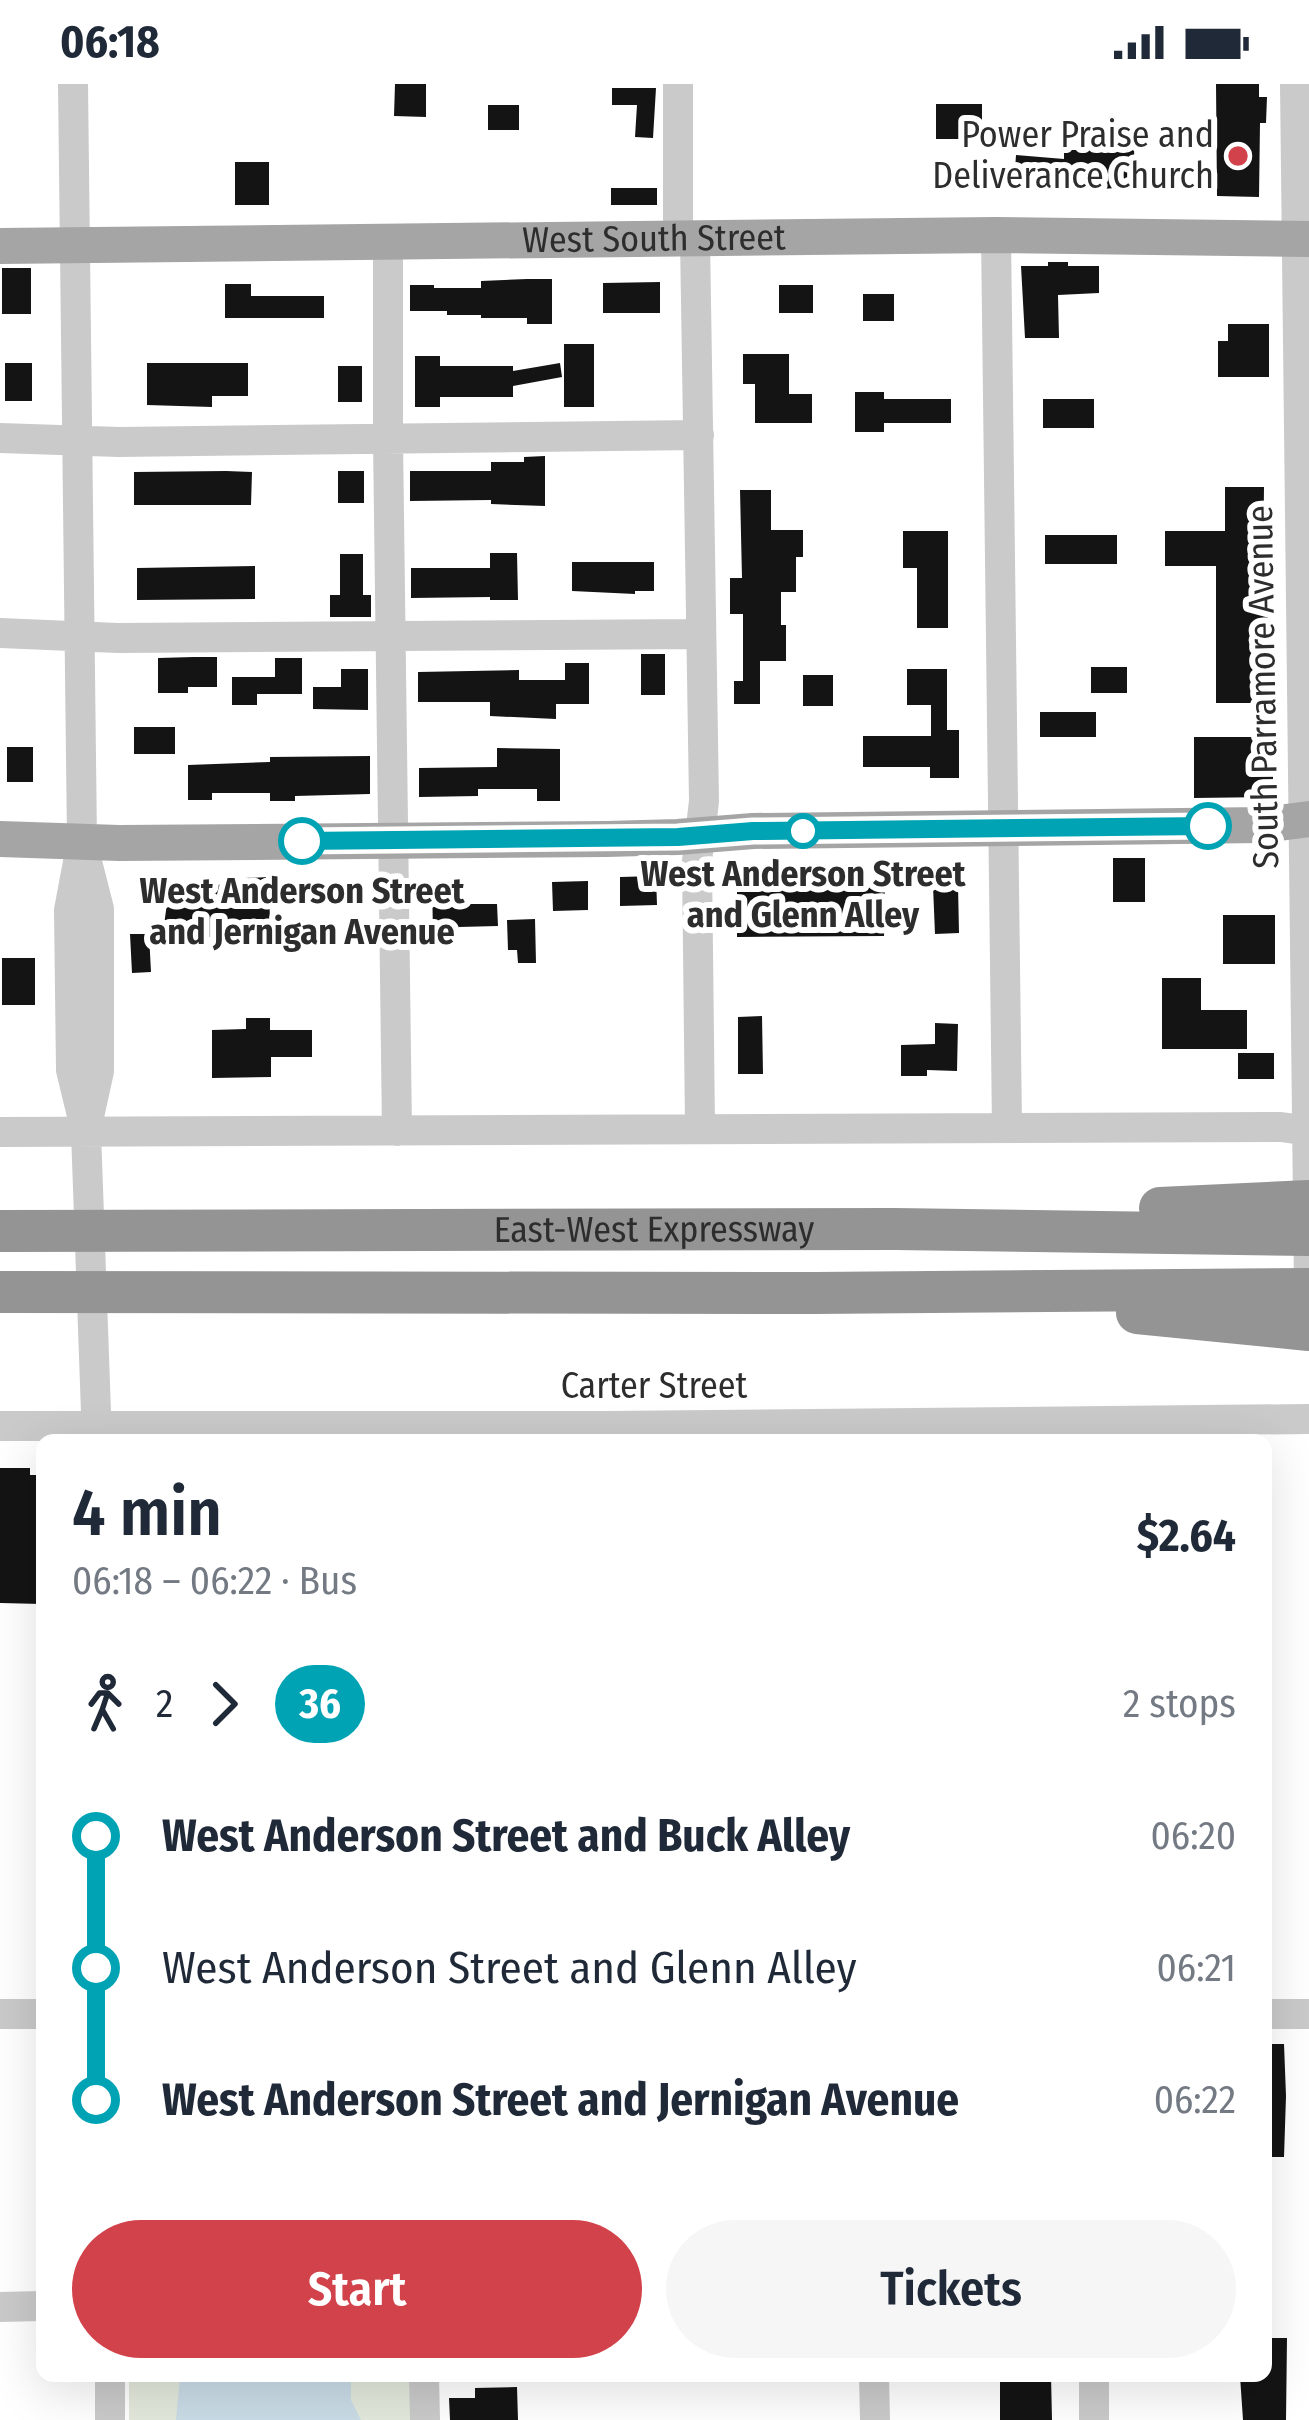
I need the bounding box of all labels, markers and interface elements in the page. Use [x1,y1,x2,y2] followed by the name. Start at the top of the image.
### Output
[60,15,160,69] text: 06:18
[932,113,1214,198] place label: Power Praise and Deliverance Church
[1225,143,1251,169] marker: Power Praise and Deliverance Church
[522,215,786,262] street label: West South Street
[1238,505,1288,869] street label: South Parramore Avenue
[1186,804,1230,848] unlabelled marker
[787,815,819,847] marker: West Anderson Street and Glenn Alley
[280,819,324,863] marker: West Anderson Street and Jernigan Avenue
[641,852,967,937] place label: West Anderson Street and Glenn Alley
[140,869,466,954] place label: West Anderson Street and Jernigan Avenue
[494,1207,814,1252] street label: East-West Expressway
[561,1364,748,1408] street label: Carter Street
[72,1473,222,1552] text: 4 min
[1137,1509,1236,1563] text: $2.64
[72,1558,357,1604] text: 06:18 – 06:22 · Bus
[72,1671,138,1737] icon: walk
[191,1671,257,1737] icon: forward
[299,1679,341,1729] text: 36
[156,1681,173,1727] text: 2
[1123,1681,1236,1727] text: 2 stops
[162,1809,850,1863] text: West Anderson Street and Buck Alley
[1151,1813,1236,1859] text: 06:20
[162,1941,857,1995] text: West Anderson Street and Glenn Alley
[1157,1945,1236,1991] text: 06:21
[162,2073,959,2127] text: West Anderson Street and Jernigan Avenue
[1154,2077,1236,2123] text: 06:22
[72,2220,642,2358] button: Start
[666,2220,1236,2358] button: Tickets

